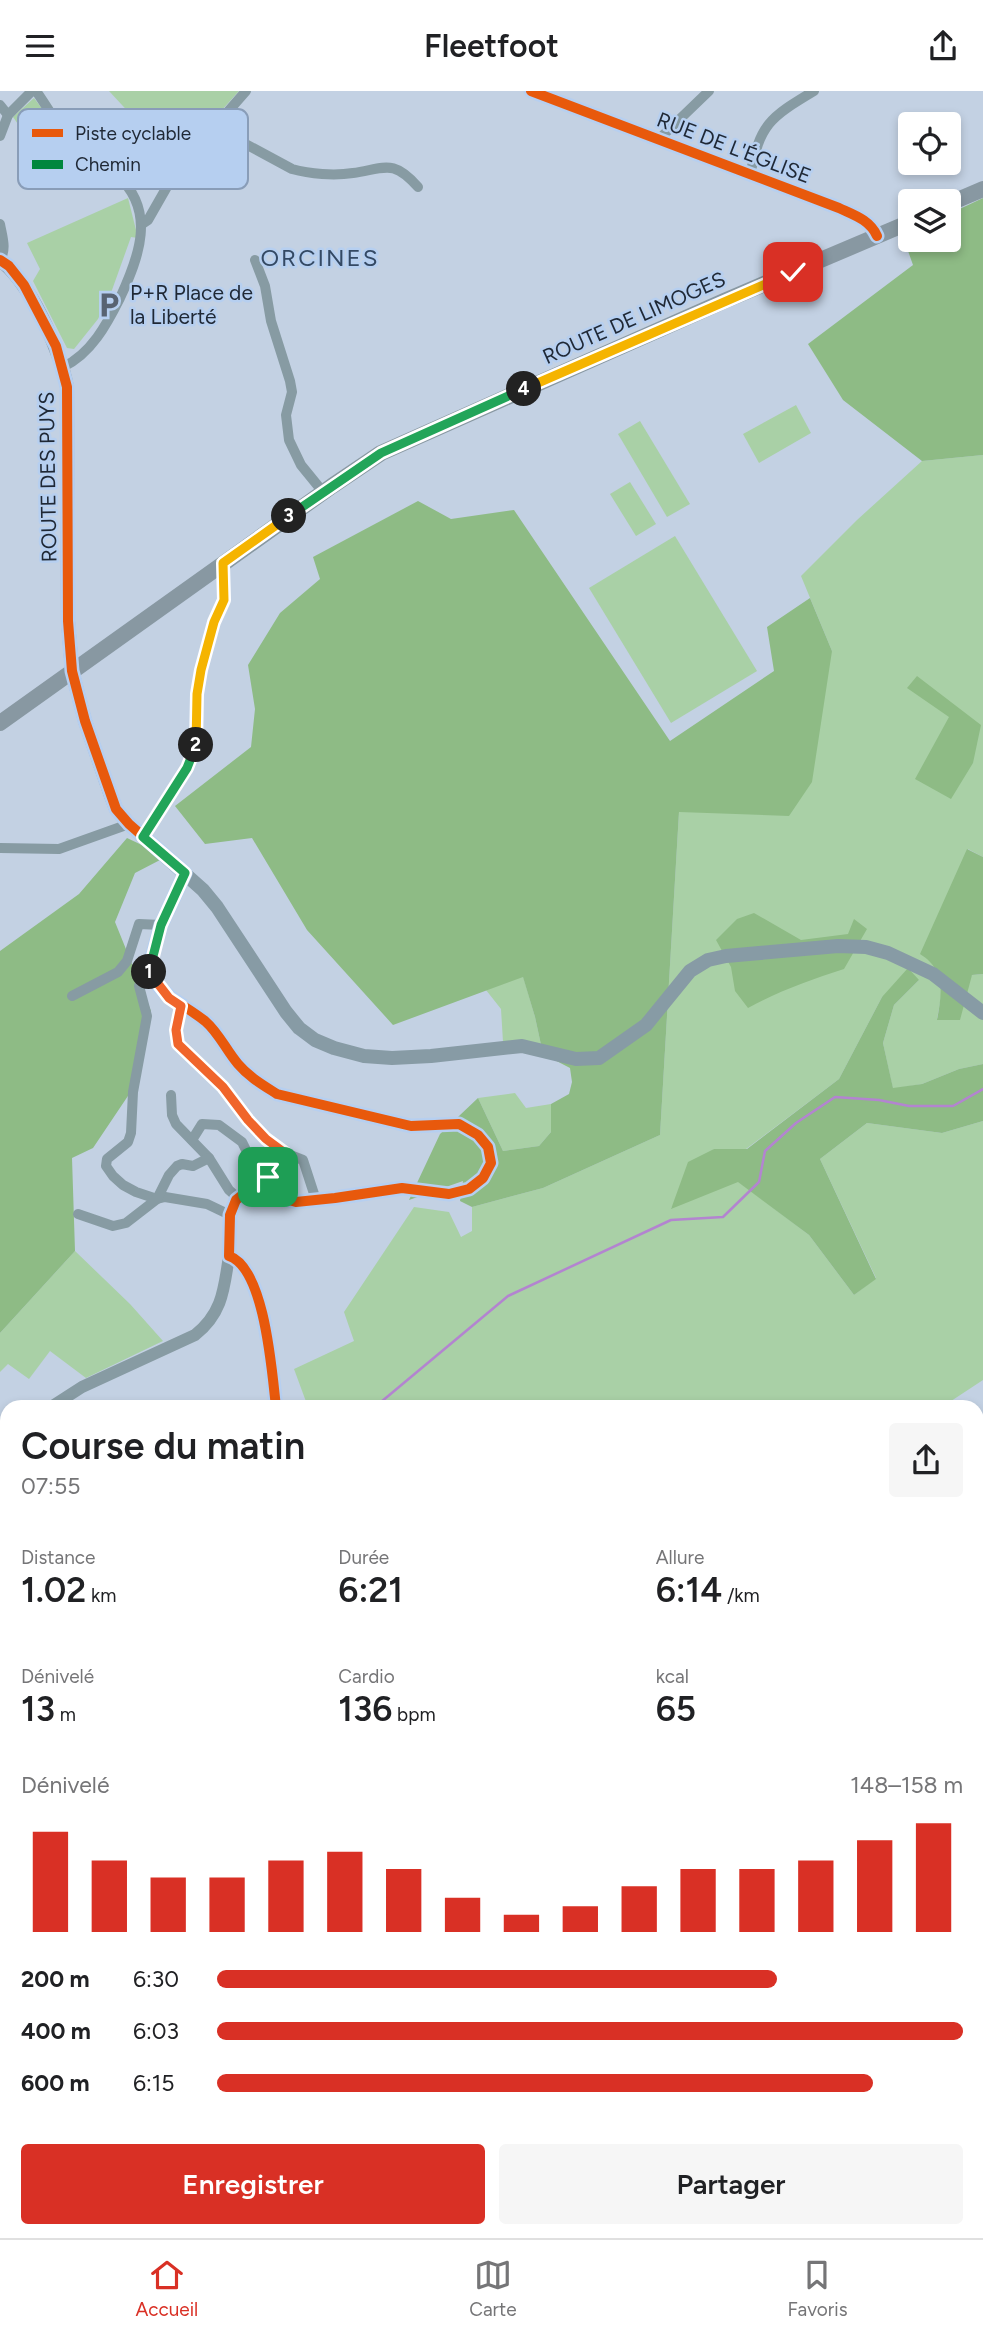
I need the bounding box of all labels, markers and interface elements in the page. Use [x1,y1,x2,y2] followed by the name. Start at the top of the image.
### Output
[21,27,59,65] icon: menu
[424,27,559,65] text: Fleetfoot
[924,27,962,65] icon: share
[654,107,815,188] street label: RUE DE L'ÉGLISE
[18,109,248,189] legend
[898,112,961,252] map controls
[898,112,961,175] button: locate
[75,122,191,145] text: Piste cyclable
[75,153,141,176] text: Chemin
[898,189,961,252] button: layers
[763,242,823,302] pin
[261,243,379,272] district label: ORCINES
[774,253,812,291] icon: check
[539,266,729,369] street label: ROUTE DE LIMOGES
[130,280,253,329] place label: P+R Place de la Liberté
[94,290,124,320] parking icon: P+R Place de la Liberté
[506,371,542,407] pin: 4
[517,377,530,400] text: 4
[34,391,61,563] street label: ROUTE DES PUYS
[272,499,306,533] pin: 3
[283,504,294,527] text: 3
[178,727,214,763] pin: 2
[190,733,201,756] text: 2
[132,955,166,989] pin: 1
[144,960,153,983] text: 1
[238,1147,298,1207] pin
[249,1158,287,1196] icon: arrive
[21,1423,305,1469] text: Course du matin
[889,1423,963,1497] button: share
[21,1472,80,1500] text: 07:55
[21,1546,95,1569] text: Distance
[338,1546,389,1569] text: Durée
[656,1546,704,1569] text: Allure
[21,1569,86,1611] text: 1.02
[338,1569,403,1611] text: 6:21
[656,1569,722,1611] text: 6:14
[86,1584,116,1607] text: km
[722,1584,760,1607] text: /km
[21,1665,94,1688] text: Dénivelé
[338,1665,395,1688] text: Cardio
[656,1665,689,1688] text: kcal
[21,1688,55,1730] text: 13
[338,1688,392,1730] text: 136
[656,1688,696,1730] text: 65
[55,1703,76,1726] text: m
[392,1703,436,1726] text: bpm
[21,1771,109,1799] text: Dénivelé
[850,1771,963,1799] text: 148–158 m
[21,1965,90,1993] text: 200 m
[133,1965,179,1993] text: 6:30
[21,2017,91,2045] text: 400 m
[133,2017,179,2045] text: 6:03
[21,2069,90,2097] text: 600 m
[133,2069,175,2097] text: 6:15
[21,2144,485,2224] button: Enregistrer
[499,2144,963,2224] button: Partager
[135,2256,198,2321] tab: Accueil
[469,2256,517,2321] tab: Carte
[787,2256,848,2321] tab: Favoris

